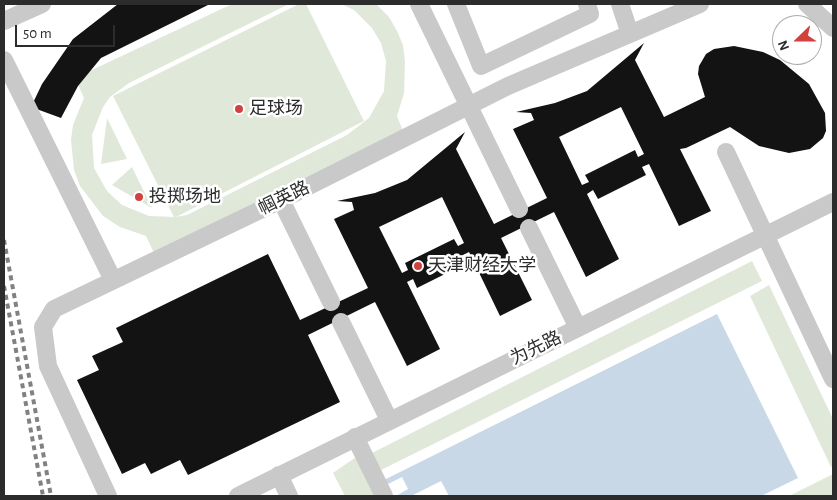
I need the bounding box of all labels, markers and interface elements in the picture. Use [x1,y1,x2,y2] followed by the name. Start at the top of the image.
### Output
[18,15,118,47] scale bar
[772,15,822,65] north arrow
[23,26,52,41] text: 50 m
[776,38,792,52] text: N
[249,98,303,120] place label: 足球场
[233,103,245,115] marker: 足球场
[255,176,313,220] street label: 帼英路
[149,186,221,208] place label: 投掷场地
[133,191,145,203] marker: 投掷场地
[428,255,536,277] place label: 天津财经大学
[412,260,424,272] marker: 天津财经大学
[507,326,565,370] street label: 为先路

